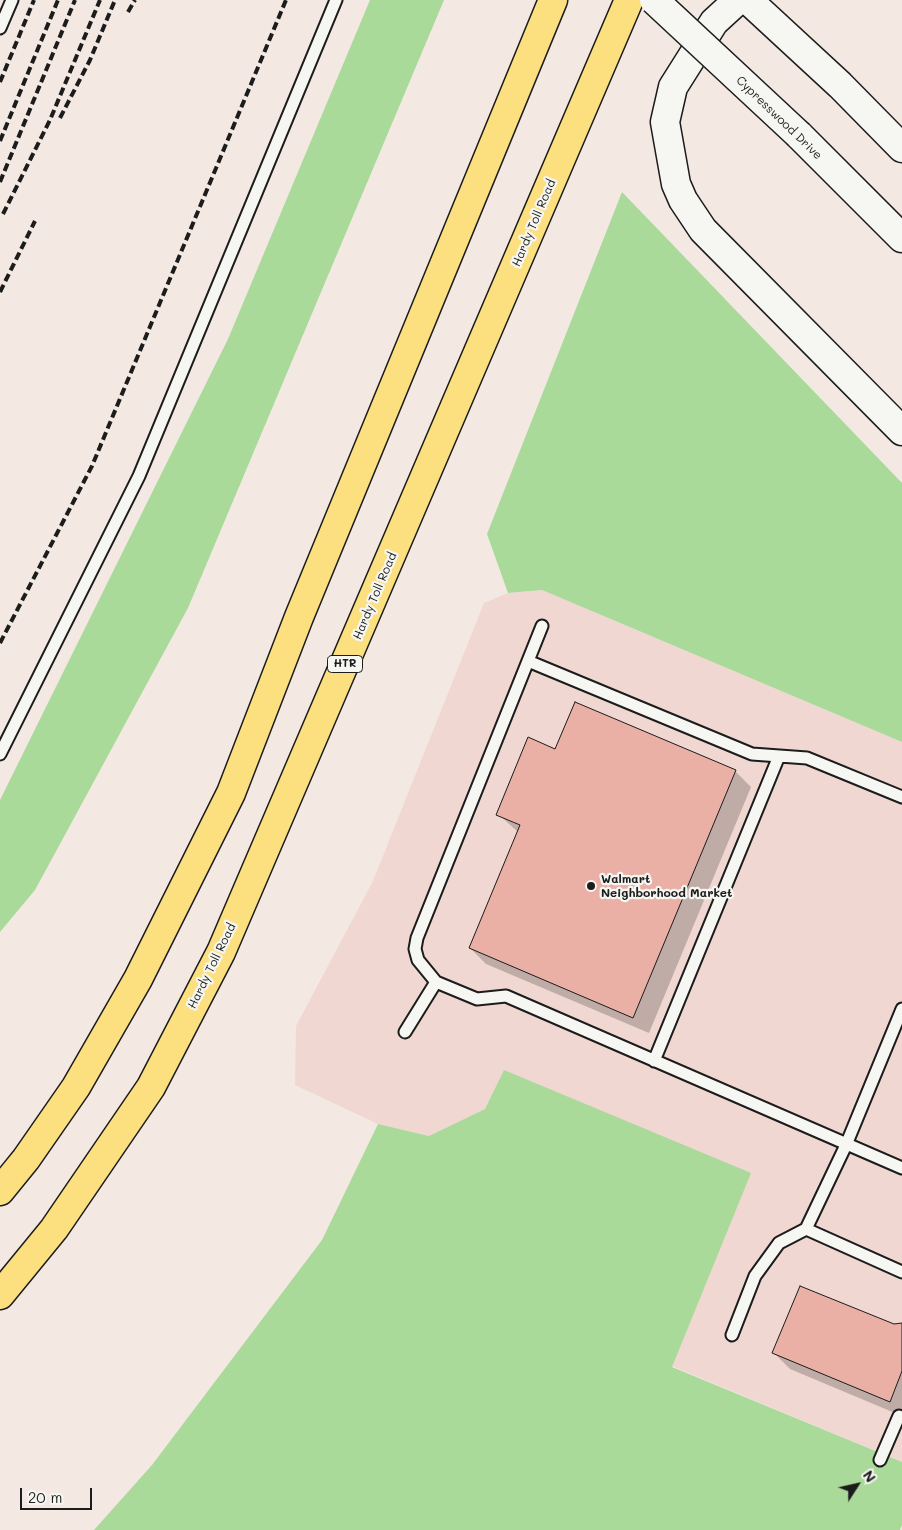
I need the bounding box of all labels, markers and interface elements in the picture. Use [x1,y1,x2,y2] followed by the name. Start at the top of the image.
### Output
[733,73,825,163] street label: Cypresswood Drive
[509,177,559,269] street label: Hardy Toll Road
[350,550,400,642] street label: Hardy Toll Road
[328,656,362,672] road number: HTR
[601,872,732,900] place label: Walmart Neighborhood Market
[585,880,597,892] marker: Walmart Neighborhood Market
[185,921,239,1011] street label: Hardy Toll Road
[832,1460,882,1510] north arrow
[859,1466,881,1486] text: N
[22,1478,95,1510] scale bar
[28,1487,62,1507] text: 20 m

